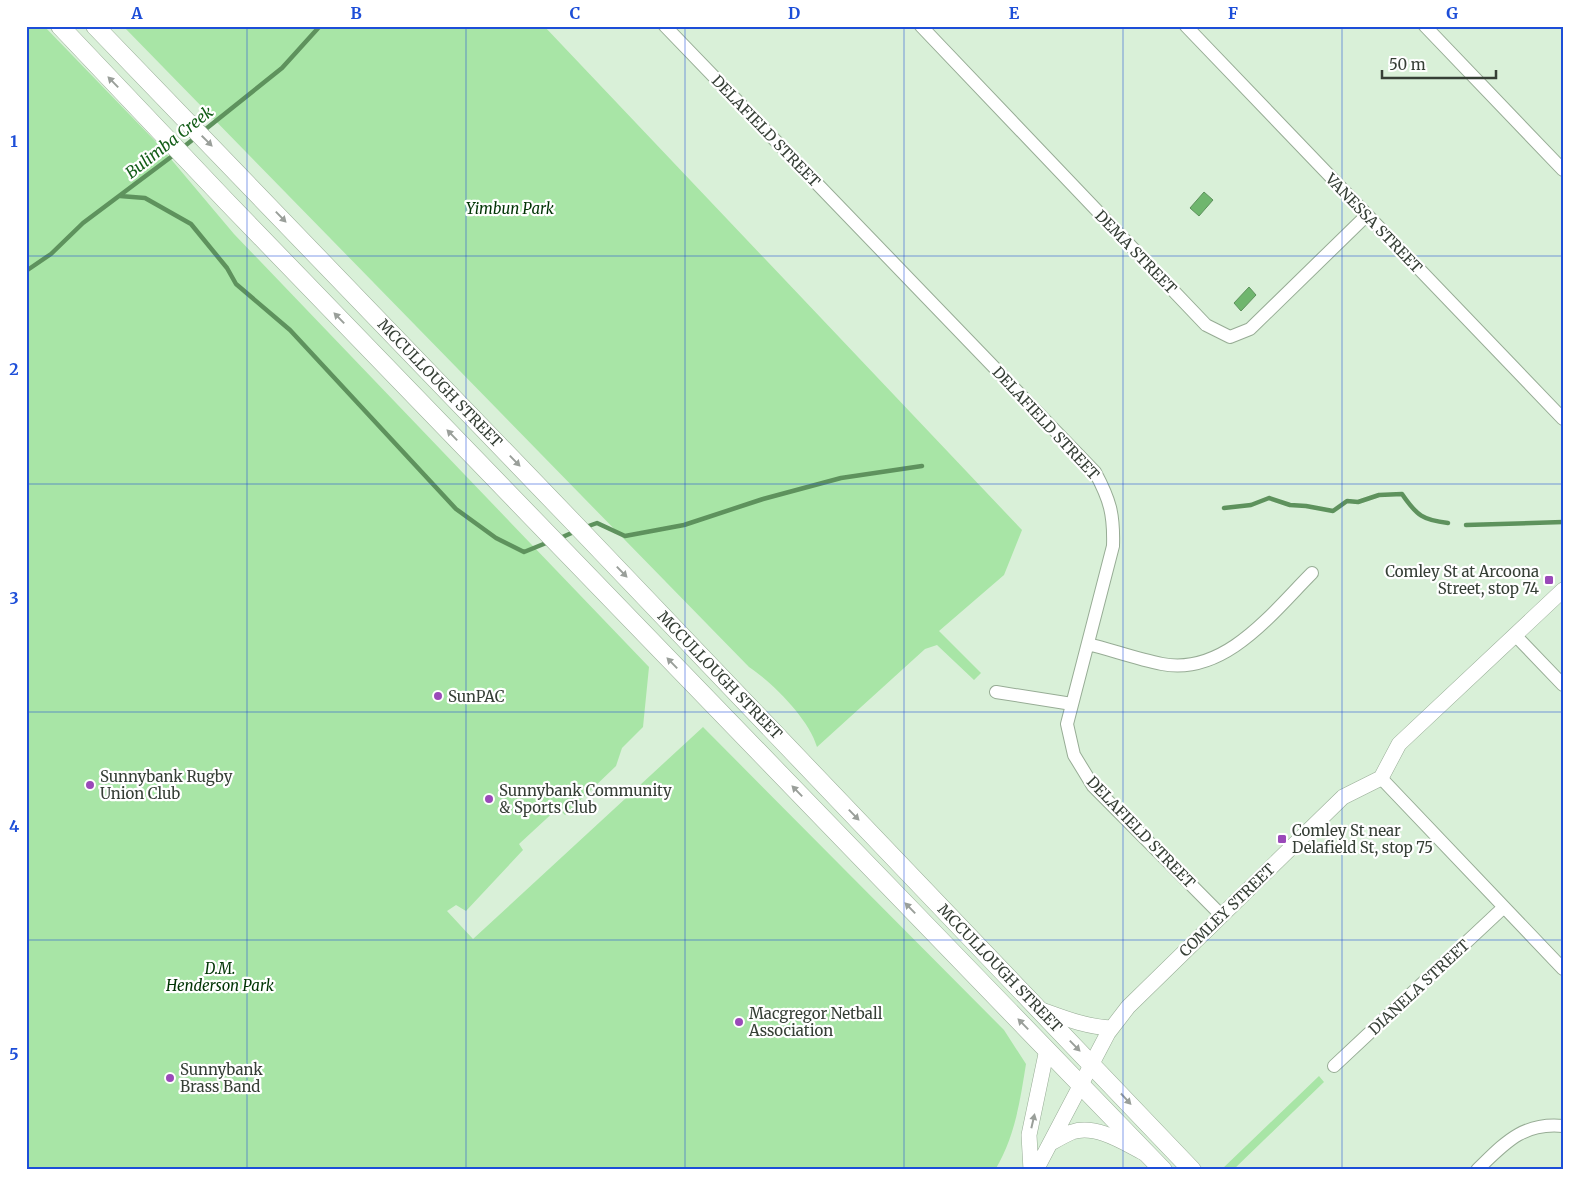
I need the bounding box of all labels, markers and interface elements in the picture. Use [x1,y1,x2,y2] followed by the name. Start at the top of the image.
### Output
[130,3,143,23] text: A
[350,3,362,23] text: B
[570,3,580,23] text: C
[788,3,800,23] text: D
[1009,3,1020,23] text: E
[1228,3,1238,23] text: F
[1446,3,1458,23] text: G
[1382,48,1495,80] scale bar
[1389,55,1426,74] text: 50 m
[708,71,825,191] street label: DELAFIELD STREET
[107,76,119,88] one-way arrow
[121,101,217,182] water label: Bulimba Creek
[10,131,18,151] text: 1
[201,135,213,147] one-way arrow
[1321,169,1427,277] street label: VANESSA STREET
[466,199,555,218] park label: Yimbun Park
[1091,206,1181,298] street label: DEMA STREET
[275,211,287,223] one-way arrow
[333,312,345,324] one-way arrow
[374,315,507,452] street label: MCCULLOUGH STREET
[9,359,19,379] text: 2
[989,362,1104,484] street label: DELAFIELD STREET
[446,429,458,441] one-way arrow
[509,454,521,466] one-way arrow
[1385,562,1539,598] place label: Comley St at Arcoona Street, stop 74
[616,566,628,578] one-way arrow
[1543,574,1555,586] marker: Comley St at Arcoona Street, stop 74
[9,588,19,608] text: 3
[654,607,787,744] street label: MCCULLOUGH STREET
[666,657,678,669] one-way arrow
[448,687,505,706] place label: SunPAC
[432,690,444,702] marker: SunPAC
[100,767,233,803] place label: Sunnybank Rugby Union Club
[1083,772,1200,892] street label: DELAFIELD STREET
[84,779,96,791] marker: Sunnybank Rugby Union Club
[499,781,672,817] place label: Sunnybank Community & Sports Club
[791,785,803,797] one-way arrow
[483,793,495,805] marker: Sunnybank Community & Sports Club
[848,808,860,820] one-way arrow
[9,816,19,836] text: 4
[1292,821,1433,857] place label: Comley St near Delafield St, stop 75
[1276,833,1288,845] marker: Comley St near Delafield St, stop 75
[1175,859,1279,961] street label: COMLEY STREET
[934,900,1067,1037] street label: MCCULLOUGH STREET
[904,902,916,914] one-way arrow
[1365,935,1474,1039] street label: DIANELA STREET
[165,959,275,995] park label: D.M. Henderson Park
[748,1004,883,1040] place label: Macgregor Netball Association
[733,1016,745,1028] marker: Macgregor Netball Association
[1017,1019,1029,1031] one-way arrow
[1069,1039,1081,1051] one-way arrow
[9,1044,19,1064] text: 5
[180,1060,263,1096] place label: Sunnybank Brass Band
[164,1072,176,1084] marker: Sunnybank Brass Band
[1120,1093,1132,1105] one-way arrow
[1029,1113,1037,1129] one-way arrow

